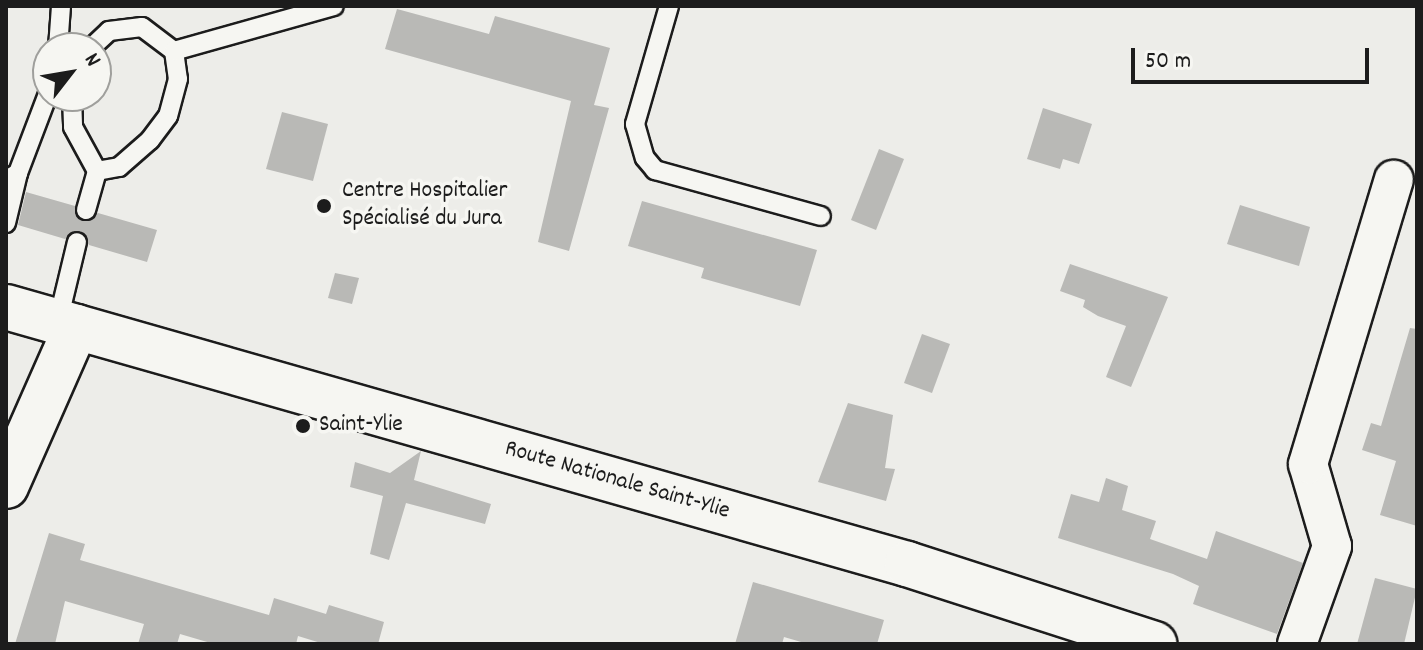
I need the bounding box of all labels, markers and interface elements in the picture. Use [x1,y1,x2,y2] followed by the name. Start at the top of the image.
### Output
[32,32,112,112] north arrow
[1135,32,1373,82] scale bar
[1145,45,1191,79] text: 50 m
[75,48,107,73] text: N
[342,178,508,234] place label: Centre Hospitalier Spécialisé du Jura
[313,195,335,217] marker: Centre Hospitalier Spécialisé du Jura
[319,412,403,440] place label: Saint-Ylie
[294,417,312,435] marker: Saint-Ylie
[501,435,733,527] street label: Route Nationale Saint-Ylie

